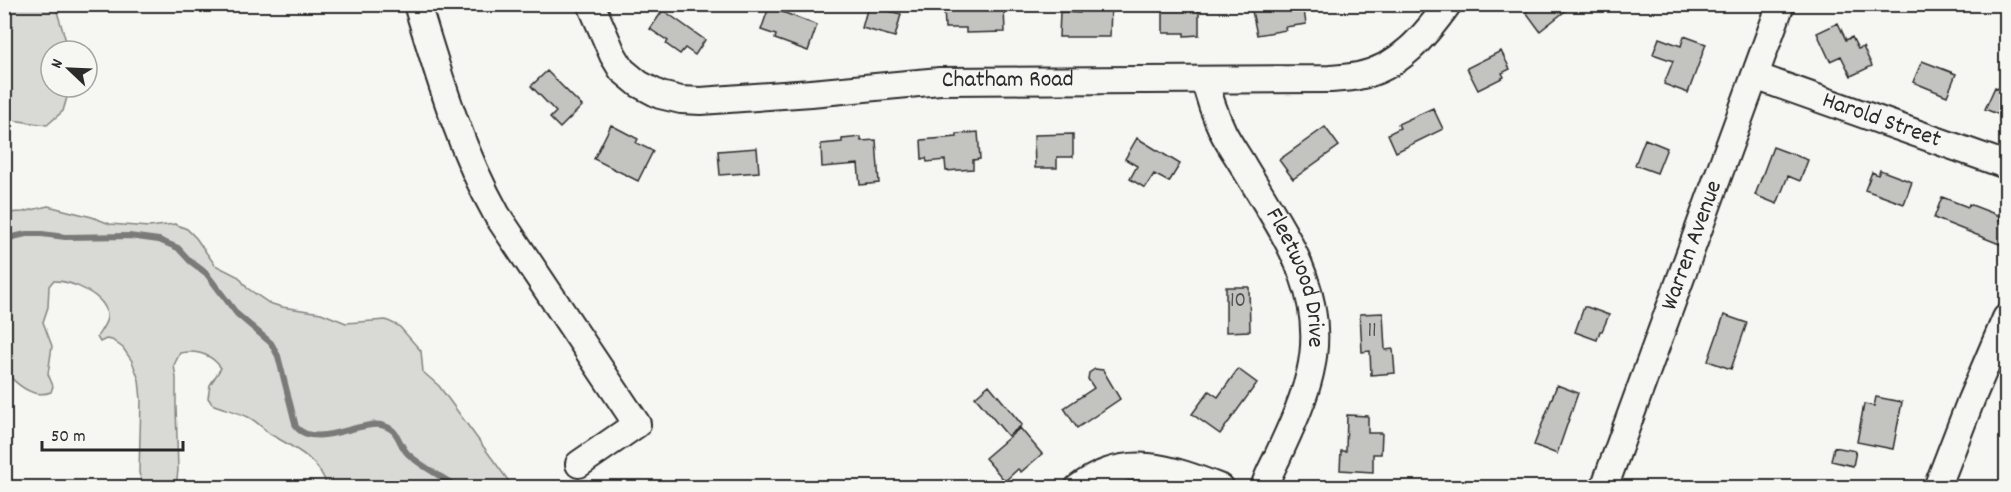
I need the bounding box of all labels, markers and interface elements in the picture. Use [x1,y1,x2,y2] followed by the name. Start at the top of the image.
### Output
[39,39,99,99] north arrow
[45,56,70,72] text: N
[942,63,1074,98] street label: Chatham Road
[1817,84,1946,158] street label: Harold Street
[1653,176,1732,315] street label: Warren Avenue
[1256,202,1331,348] street label: Fleetwood Drive
[1230,287,1246,317] house number: 10
[1367,317,1377,347] house number: 11
[42,414,183,452] scale bar
[51,425,86,450] text: 50 m

